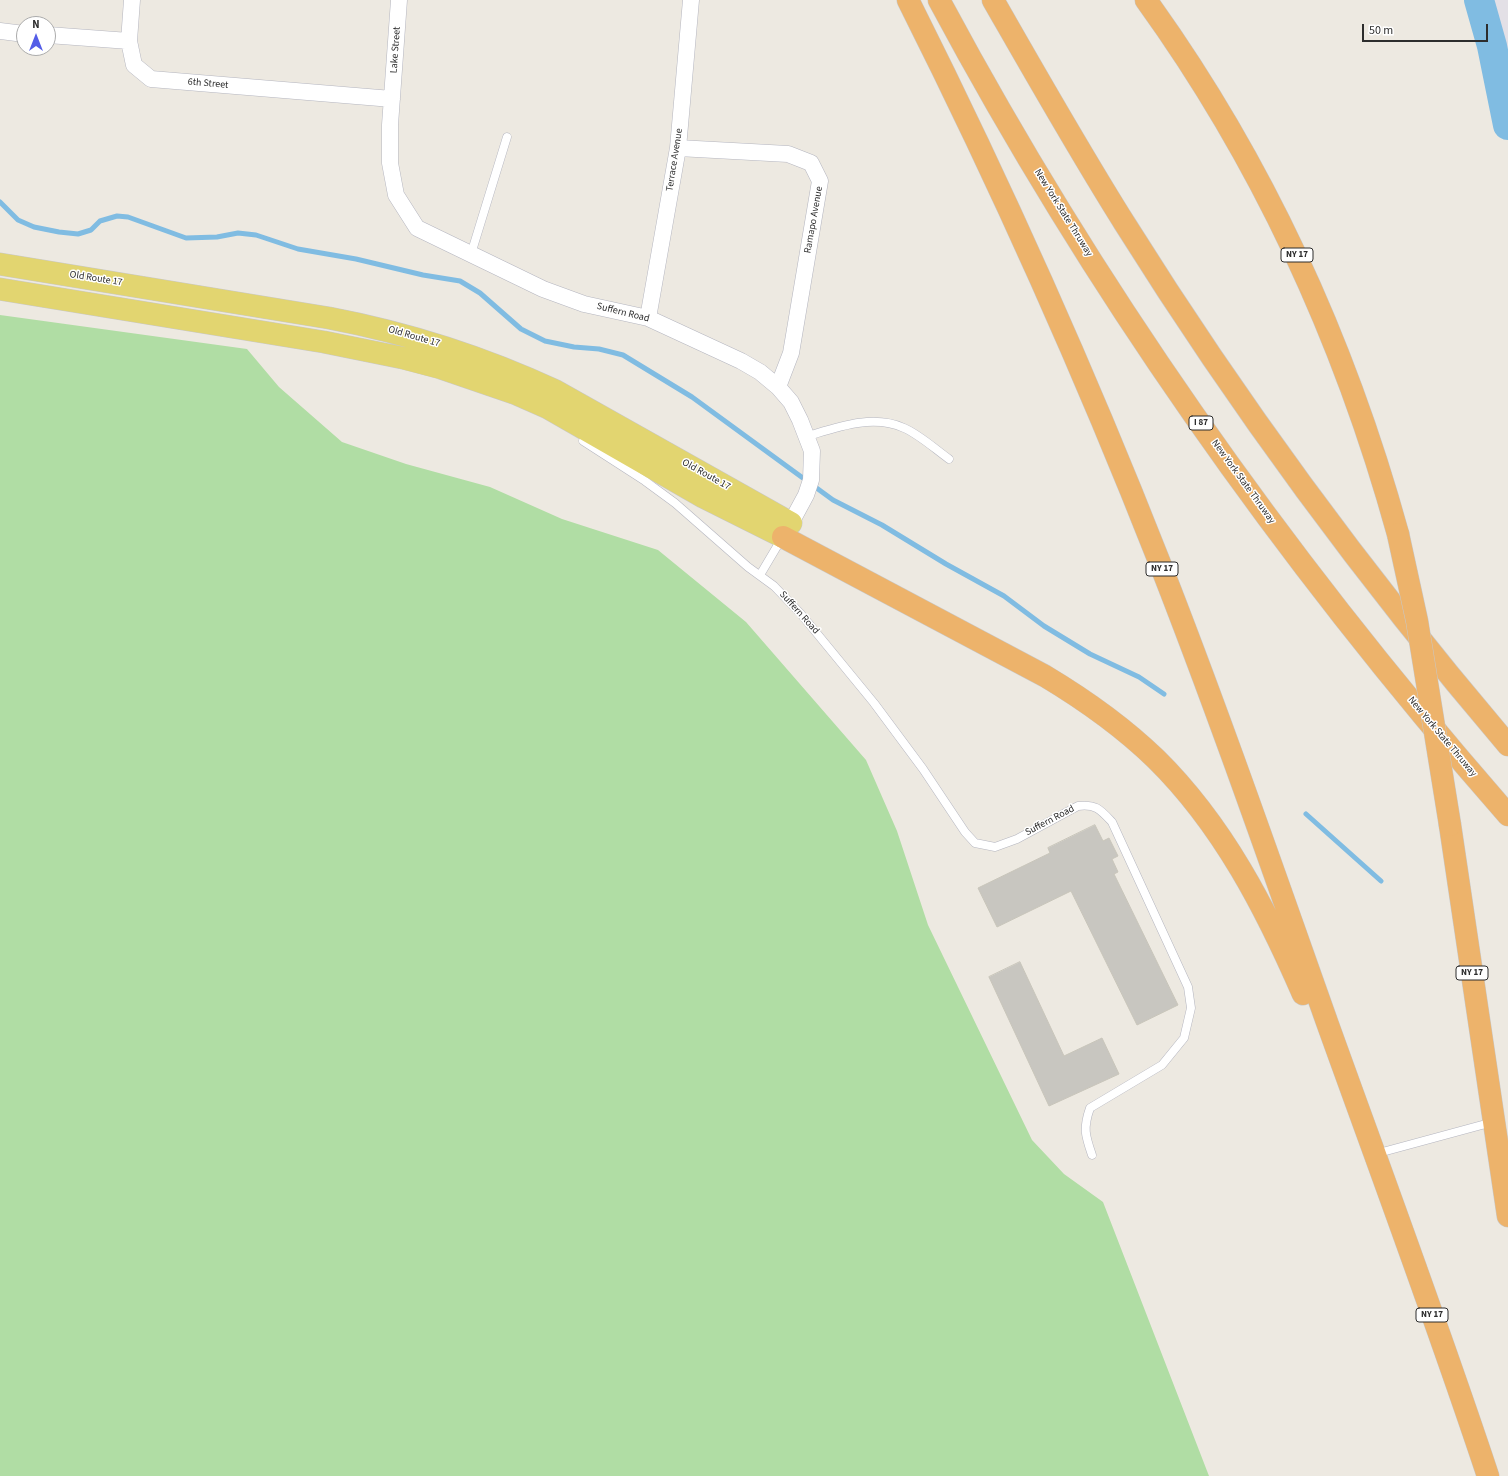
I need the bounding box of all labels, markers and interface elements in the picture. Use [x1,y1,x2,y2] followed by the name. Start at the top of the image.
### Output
[16,16,56,56] north arrow
[1364,16,1490,42] scale bar
[32,17,40,32] text: N
[1369,22,1393,39] text: 50 m
[388,26,404,74] street label: Lake Street
[187,76,229,92] street label: 6th Street
[664,128,686,192] street label: Terrace Avenue
[1031,167,1095,259] street label: New York State Thruway
[802,186,826,254] street label: Ramapo Avenue
[1281,248,1313,262] road number: NY 17
[69,269,123,289] street label: Old Route 17
[595,301,651,325] street label: Suffern Road
[387,324,441,350] street label: Old Route 17
[1189,416,1213,430] road number: I 87
[1209,438,1277,526] street label: New York State Thruway
[680,457,732,493] street label: Old Route 17
[1146,562,1178,576] road number: NY 17
[777,589,821,637] street label: Suffern Road
[1405,695,1479,779] street label: New York State Thruway
[1023,803,1077,839] street label: Suffern Road
[1456,966,1488,980] road number: NY 17
[1416,1308,1448,1322] road number: NY 17

